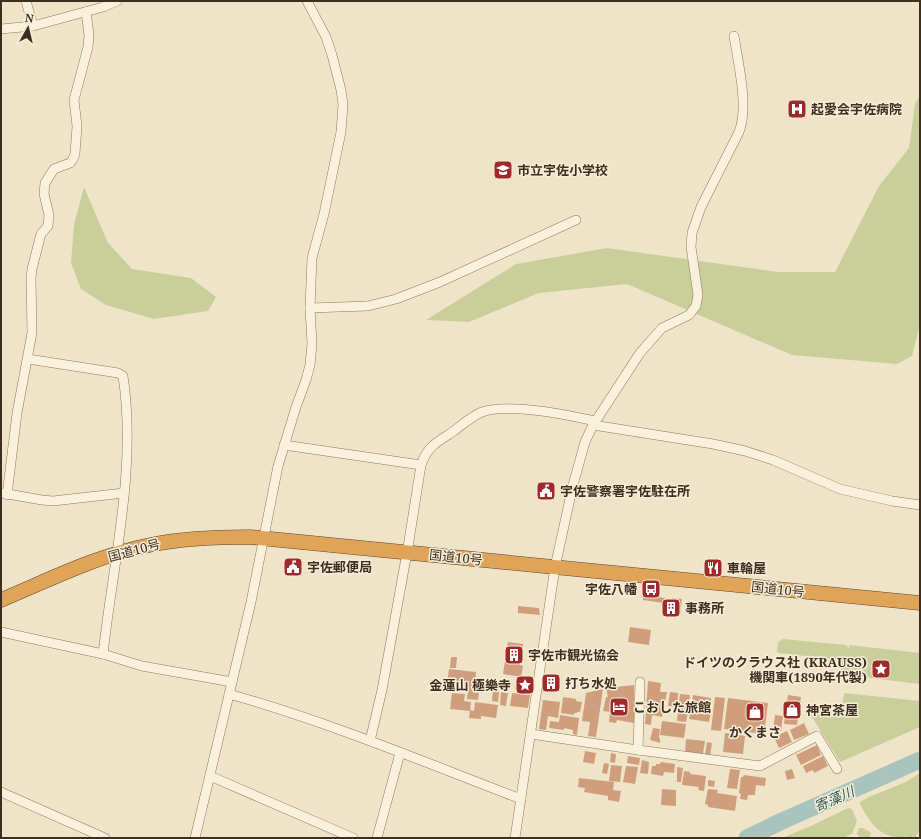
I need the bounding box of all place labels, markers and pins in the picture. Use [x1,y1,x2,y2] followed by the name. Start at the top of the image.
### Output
[786,98,808,120] hospital icon: 起愛会宇佐病院
[811,100,902,118] place label: 起愛会宇佐病院
[492,159,514,181] school or university icon: 市立宇佐小学校
[517,161,608,179] place label: 市立宇佐小学校
[535,480,557,502] public building icon: 宇佐警察署宇佐駐在所
[560,482,690,500] place label: 宇佐警察署宇佐駐在所
[282,556,304,578] public building icon: 宇佐郵便局
[702,557,724,579] restaurant icon: 車輪屋
[307,558,372,576] place label: 宇佐郵便局
[727,559,766,577] place label: 車輪屋
[640,578,662,600] bus stop icon: 宇佐八幡
[585,580,638,598] place label: 宇佐八幡
[660,597,682,619] building icon: 事務所
[685,599,724,617] place label: 事務所
[503,644,525,666] building icon: 宇佐市観光協会
[528,646,619,664] place label: 宇佐市観光協会
[683,653,867,686] place label: ドイツのクラウス社 (KRAUSS) 機関車(1890年代製)
[870,658,892,680] place icon: ドイツのクラウス社 (KRAUSS) 機関車(1890年代製)
[540,672,562,694] building icon: 打ち水処
[514,674,536,696] place icon: 金蓮山 極樂寺
[565,674,617,692] place label: 打ち水処
[430,676,511,694] place label: 金蓮山 極樂寺
[608,696,630,718] hotel icon: こおした旅館
[633,698,711,716] place label: こおした旅館
[781,699,803,721] shop icon: 神宮茶屋
[744,701,766,723] shop icon: かくまさ
[806,701,858,719] place label: 神宮茶屋
[729,723,781,741] place label: かくまさ

